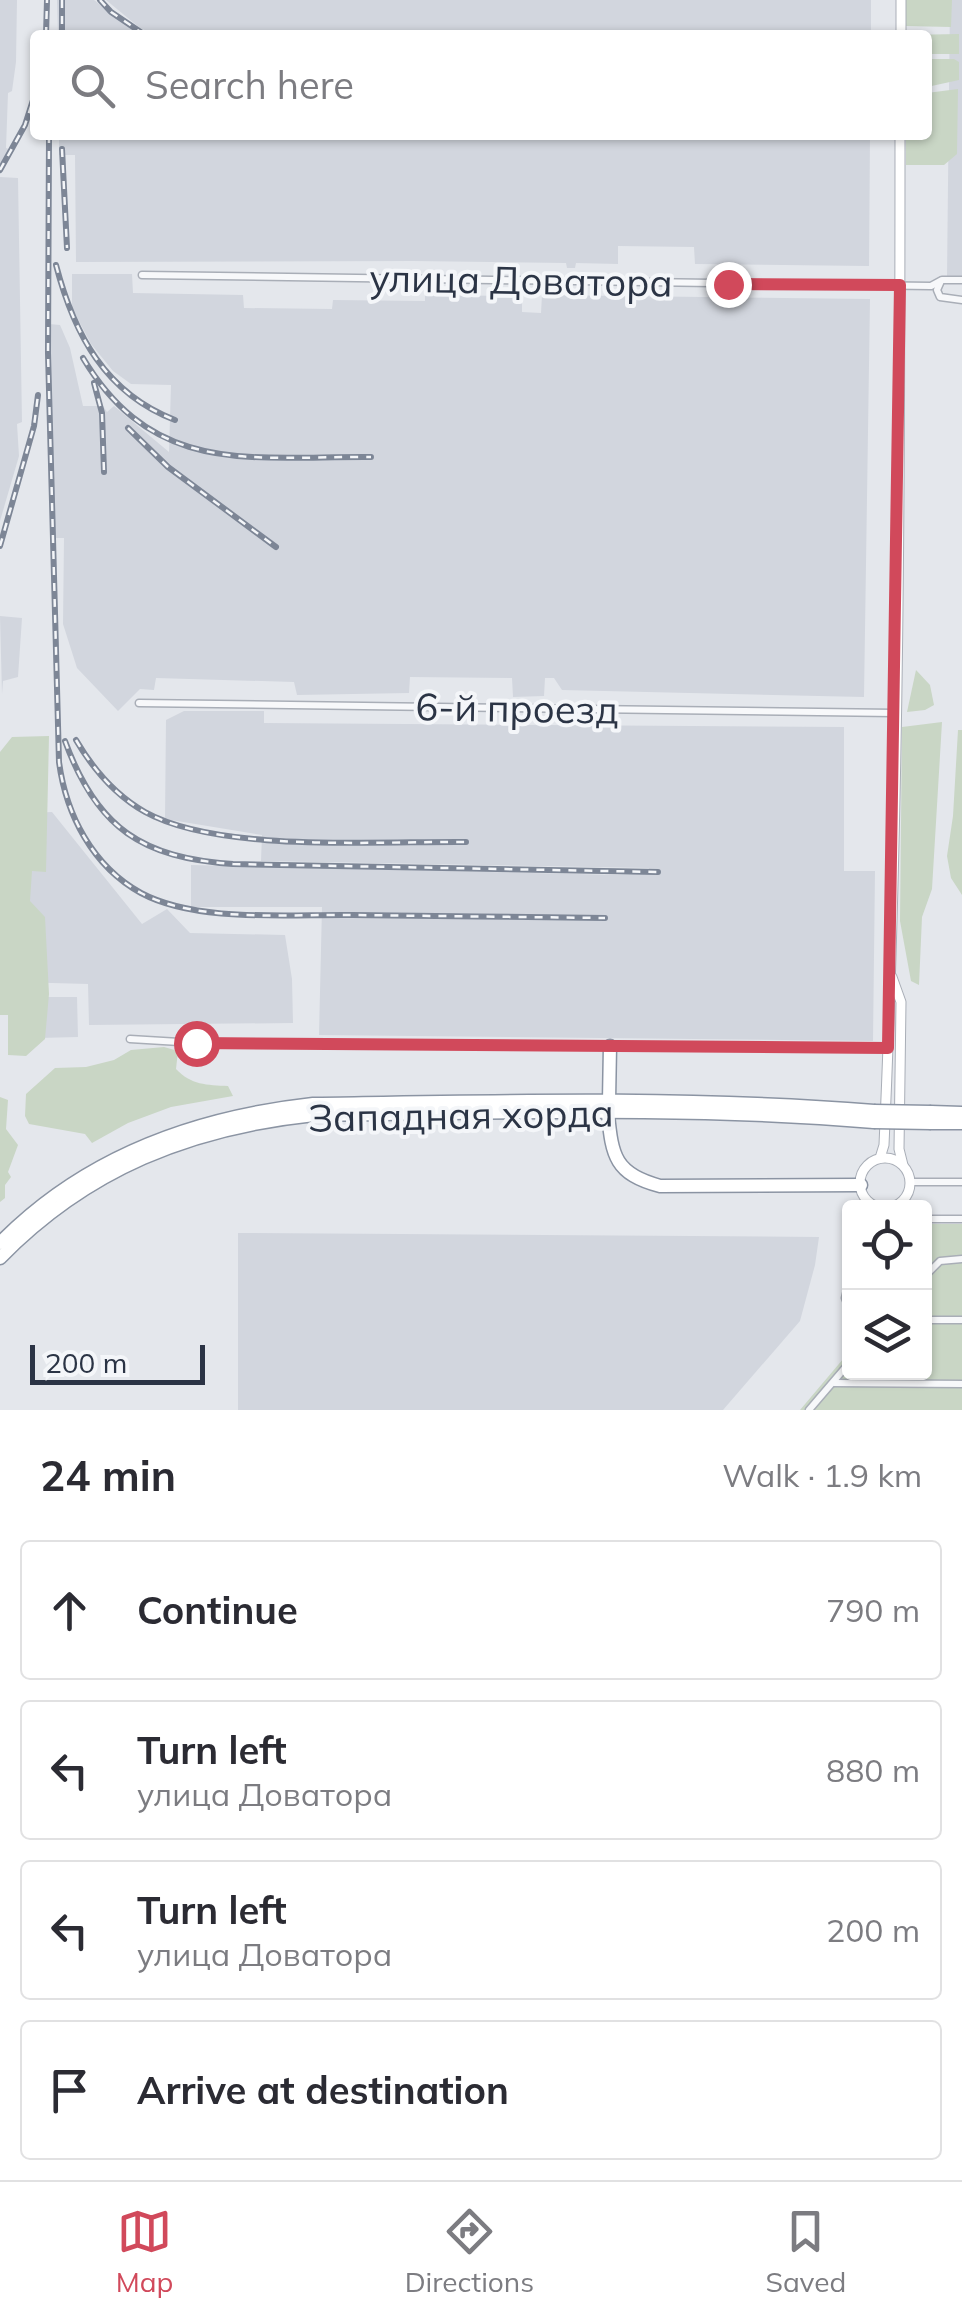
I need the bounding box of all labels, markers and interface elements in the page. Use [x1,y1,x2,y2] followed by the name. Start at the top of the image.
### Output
[30,30,932,140] search box
[65,58,120,113] icon: search
[145,61,354,109] text: Search here
[369,253,673,307] street label: улица Доватора
[706,262,752,308] route end
[415,682,619,734] street label: 6-й проезд
[174,1021,220,1067] route start
[308,1088,614,1142] street label: Западная хорда
[842,1200,932,1380] map controls
[842,1200,932,1290] button: locate
[842,1290,932,1380] button: layers
[30,1340,205,1384] scale bar
[45,1345,127,1380] text: 200 m
[40,1449,176,1502] text: 24 min
[722,1455,922,1495] text: Walk · 1.9 km
[42,1583,97,1638] icon: ahead
[137,1586,298,1634] text: Continue
[826,1590,920,1630] text: 790 m
[137,1726,287,1774] text: Turn left
[42,1743,97,1798] icon: left
[826,1750,920,1790] text: 880 m
[137,1774,392,1814] text: улица Доватора
[137,1886,287,1934] text: Turn left
[42,1903,97,1958] icon: left
[826,1910,920,1950] text: 200 m
[137,1934,392,1974] text: улица Доватора
[42,2063,97,2118] icon: arrive
[137,2066,509,2114] text: Arrive at destination
[116,2204,173,2299] tab: Map
[405,2204,534,2299] tab: Directions
[765,2204,846,2299] tab: Saved

